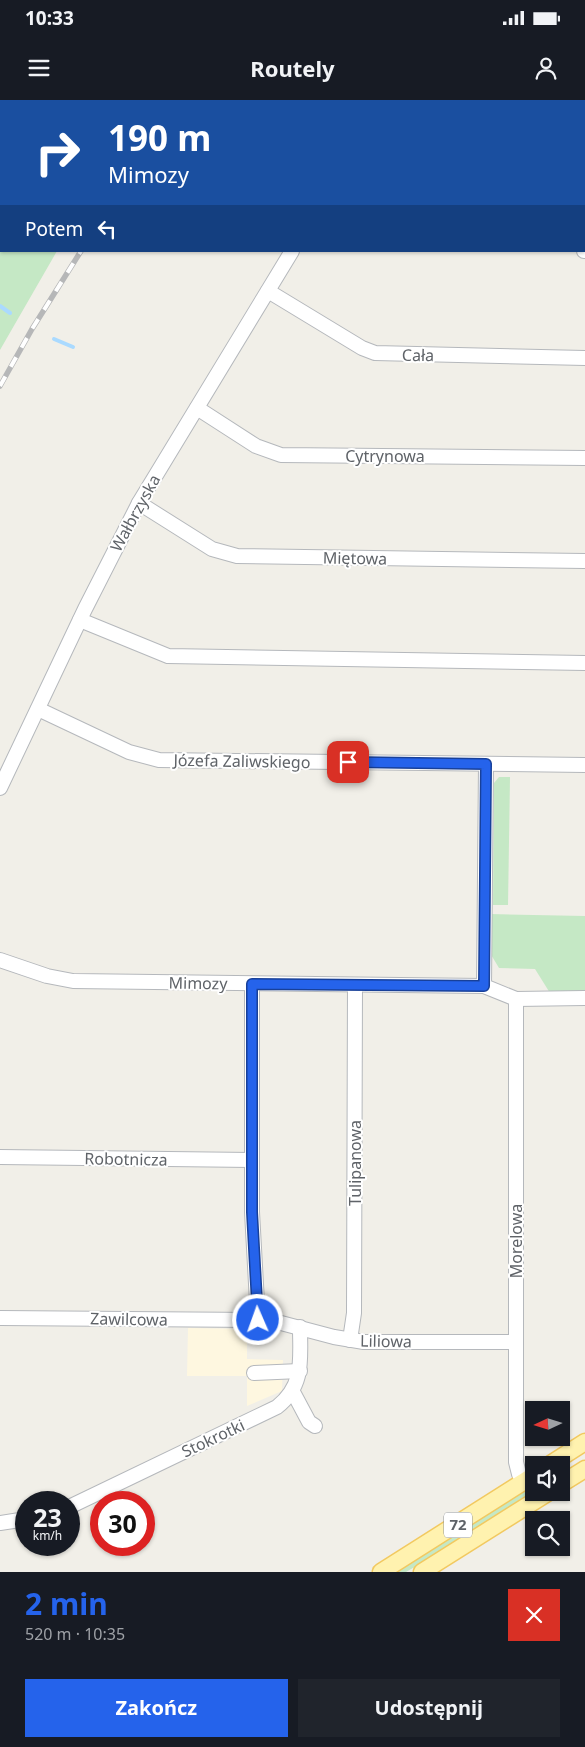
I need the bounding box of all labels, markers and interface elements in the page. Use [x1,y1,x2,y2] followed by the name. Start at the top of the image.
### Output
[25,5,74,31] text: 10:33
[250,53,335,83] text: Routely
[25,54,53,82] icon: menu
[532,54,560,82] icon: person
[108,114,211,161] text: 190 m
[25,120,90,185] icon: right
[108,159,189,189] text: Mimozy
[93,215,121,243] icon: left
[25,216,83,242] text: Potem
[402,344,434,366] street label: Cała
[345,445,425,467] street label: Cytrynowa
[105,471,165,555] street label: Wałbrzyska
[323,546,387,570] street label: Miętowa
[327,741,369,783] pin
[334,748,362,776] icon: arrive
[171,749,311,773] street label: Józefa Zaliwskiego
[168,971,228,995] street label: Mimozy
[344,1120,366,1206] street label: Tulipanowa
[84,1147,168,1171] street label: Robotnicza
[505,1204,527,1278] street label: Morelowa
[231,1293,283,1345] position arrow
[90,1307,168,1331] street label: Zawilcowa
[360,1330,412,1352] street label: Liliowa
[525,1401,570,1446] north arrow
[525,1401,570,1556] map controls
[178,1414,248,1462] street label: Stokrotki
[525,1456,570,1501] button: sound
[90,1491,155,1556] speed limit sign: 30
[33,1500,62,1534] text: 23
[525,1511,570,1556] button: search
[444,1512,472,1538] road number: 72
[33,1527,62,1544] text: km/h
[25,1583,108,1624] text: 2 min
[508,1589,560,1641] button: close
[25,1623,125,1645] text: 520 m · 10:35
[25,1679,288,1737] button: Zakończ
[298,1679,560,1737] button: Udostępnij

